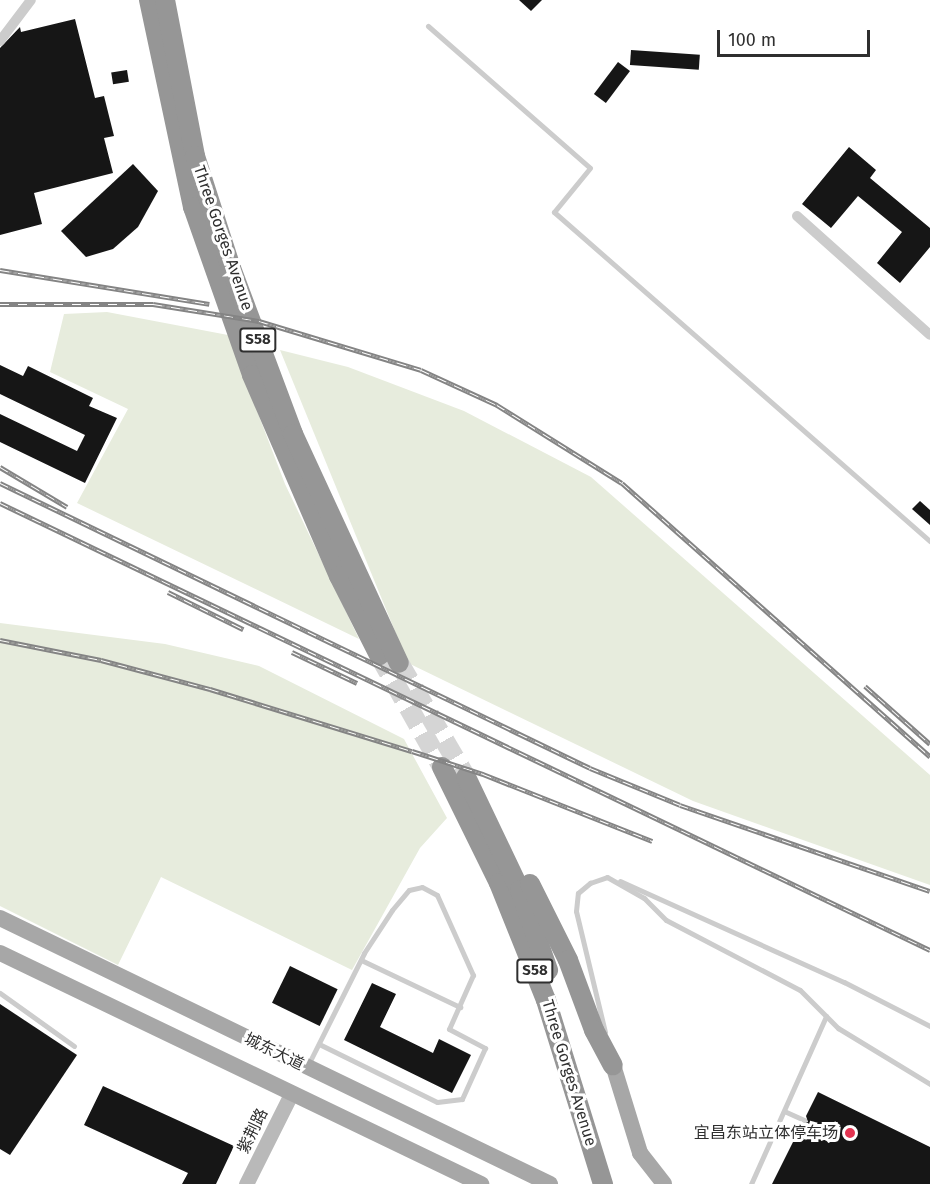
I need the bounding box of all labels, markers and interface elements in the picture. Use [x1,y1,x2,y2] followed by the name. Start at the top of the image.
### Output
[720,18,873,56] scale bar
[728,29,776,51] text: 100 m
[189,163,257,313] street label: Three Gorges Avenue
[238,328,278,352] road number: S58
[516,959,554,983] road number: S58
[538,998,600,1148] street label: Three Gorges Avenue
[241,1029,307,1075] street label: 城东大道
[234,1105,272,1157] street label: 紫荆路
[694,1123,838,1143] place label: 宜昌东站立体停车场
[843,1126,857,1140] marker: 宜昌东站立体停车场

